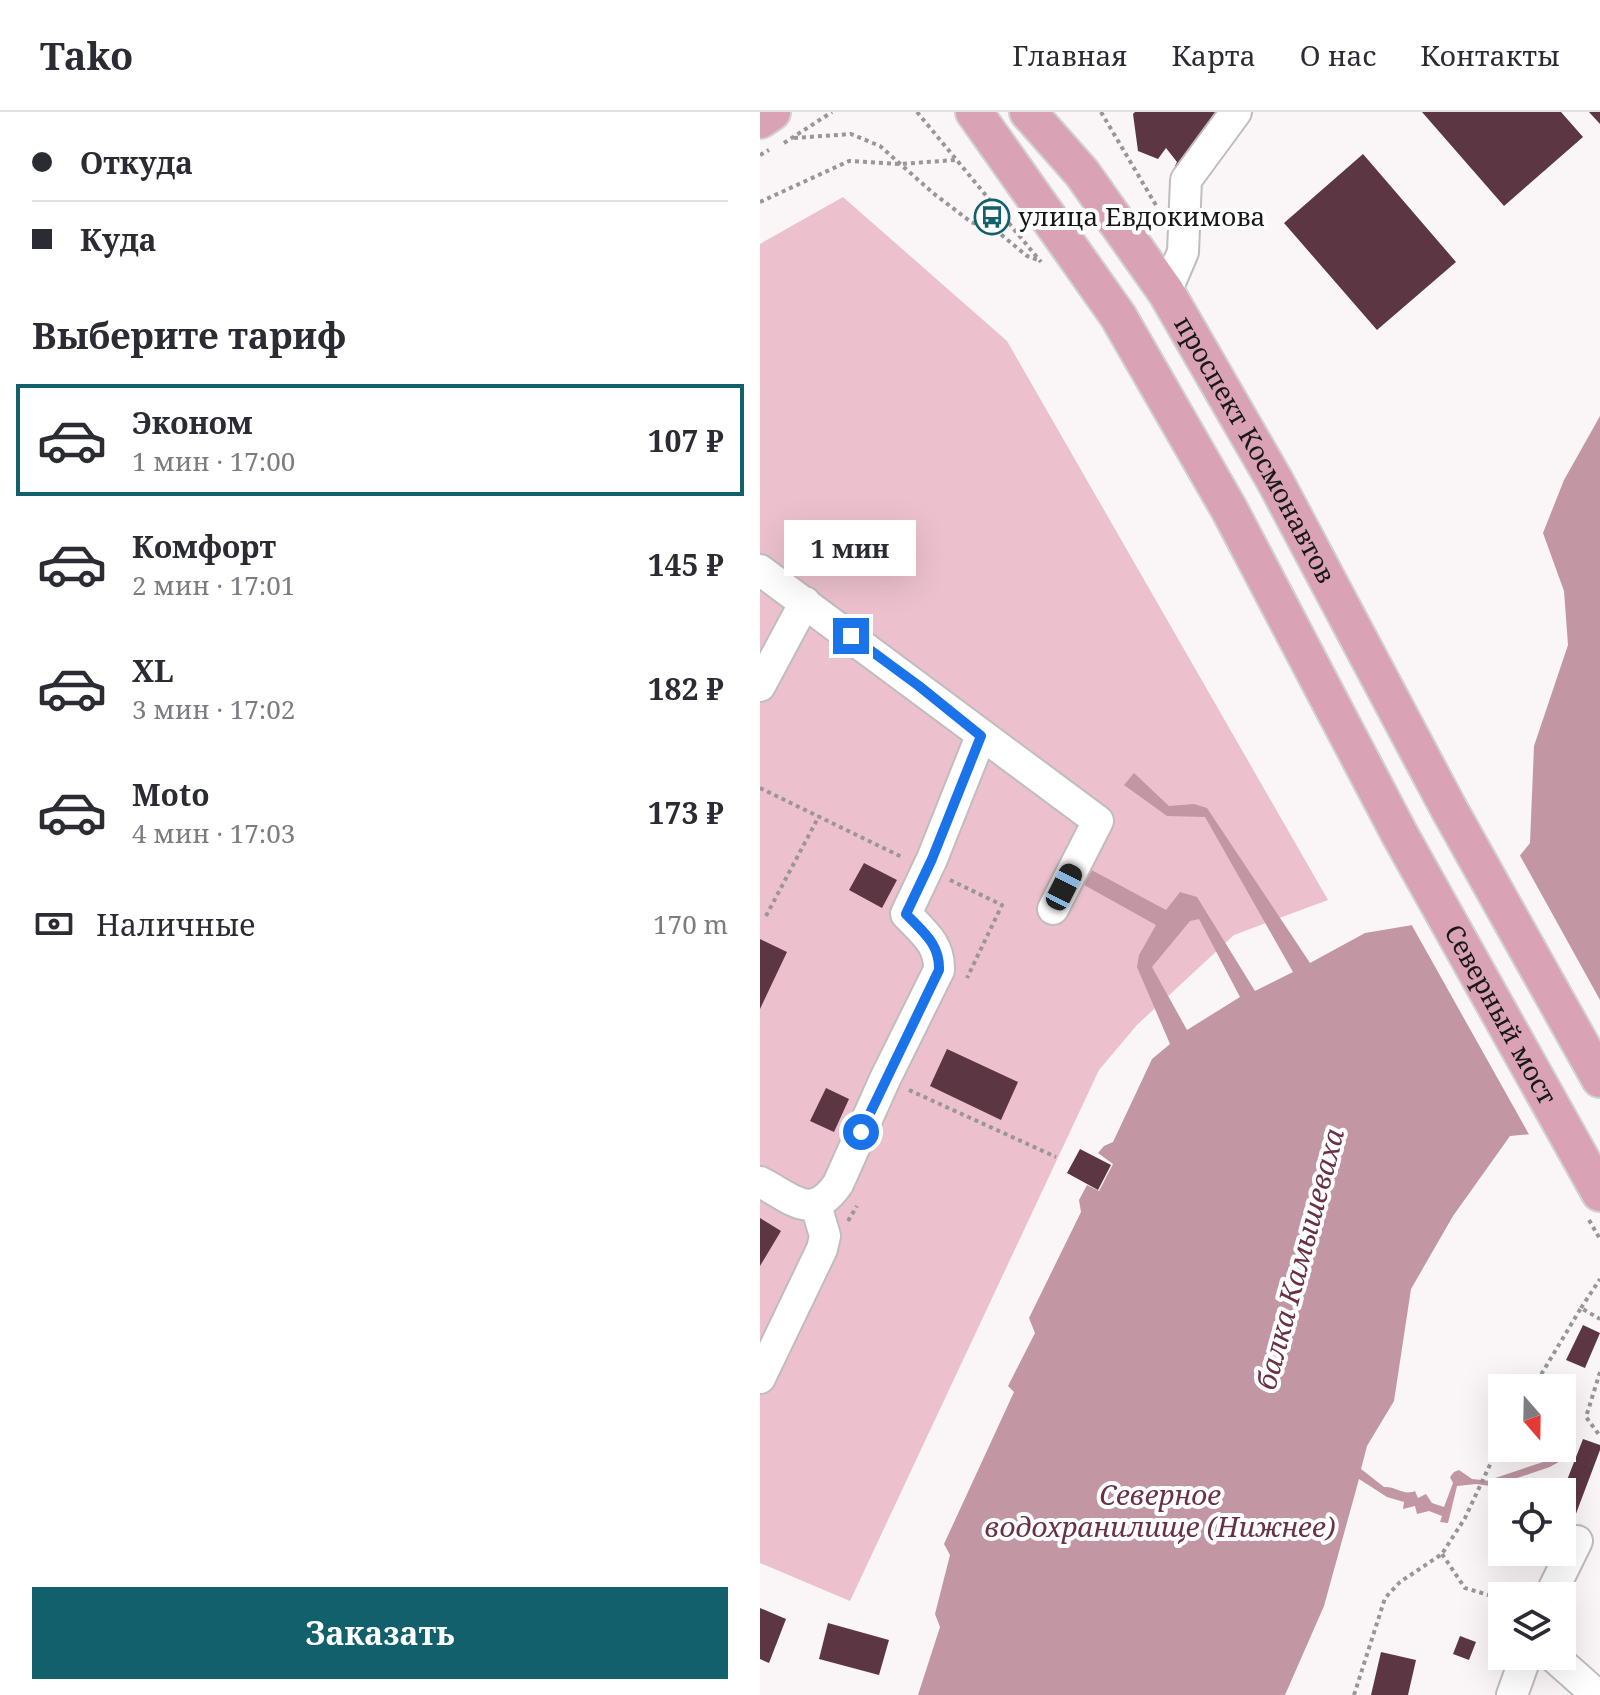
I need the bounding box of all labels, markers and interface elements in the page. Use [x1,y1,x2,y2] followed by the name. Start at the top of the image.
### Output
[40,29,133,81] text: Tako
[1012,36,1127,74] text: Главная
[1171,36,1256,74] text: Карта
[1300,36,1376,74] text: О нас
[1420,36,1560,74] text: Контакты
[80,142,193,183] text: Откуда
[973,198,1011,236] bus stop icon: улица Евдокимова
[1018,198,1265,234] place label: улица Евдокимова
[80,219,157,260] text: Куда
[1166,309,1345,589] street label: проспект Космонавтов
[32,311,346,360] text: Выберите тариф
[132,402,252,443] text: Эконом
[36,404,108,476] icon: car
[648,420,724,461] text: 107 ₽
[132,443,295,479] text: 1 мин · 17:00
[785,520,917,576] callout: 1 мин
[132,526,276,567] text: Комфорт
[36,528,108,600] icon: car
[811,530,889,566] text: 1 мин
[648,544,724,585] text: 145 ₽
[132,567,295,603] text: 2 мин · 17:01
[833,618,869,654] route end
[132,650,174,691] text: XL
[36,652,108,724] icon: car
[648,668,724,709] text: 182 ₽
[132,691,295,727] text: 3 мин · 17:02
[132,774,210,815] text: Moto
[36,776,108,848] icon: car
[648,792,724,833] text: 173 ₽
[132,815,295,851] text: 4 мин · 17:03
[1042,860,1086,914] car
[32,902,76,946] icon: cash
[96,904,255,945] text: Наличные
[653,906,728,942] text: 170 m
[1436,917,1566,1111] street label: Северный мост
[843,1114,879,1150] route start
[1246,1124,1352,1394] water label: балка Камышеваха
[1488,1374,1576,1462] north arrow
[1488,1374,1576,1670] map controls
[985,1475,1335,1545] water label: Северное водохранилище (Нижнее)
[1488,1478,1576,1566] button: locate
[1488,1582,1576,1670] button: layers
[32,1587,728,1679] button: Заказать

